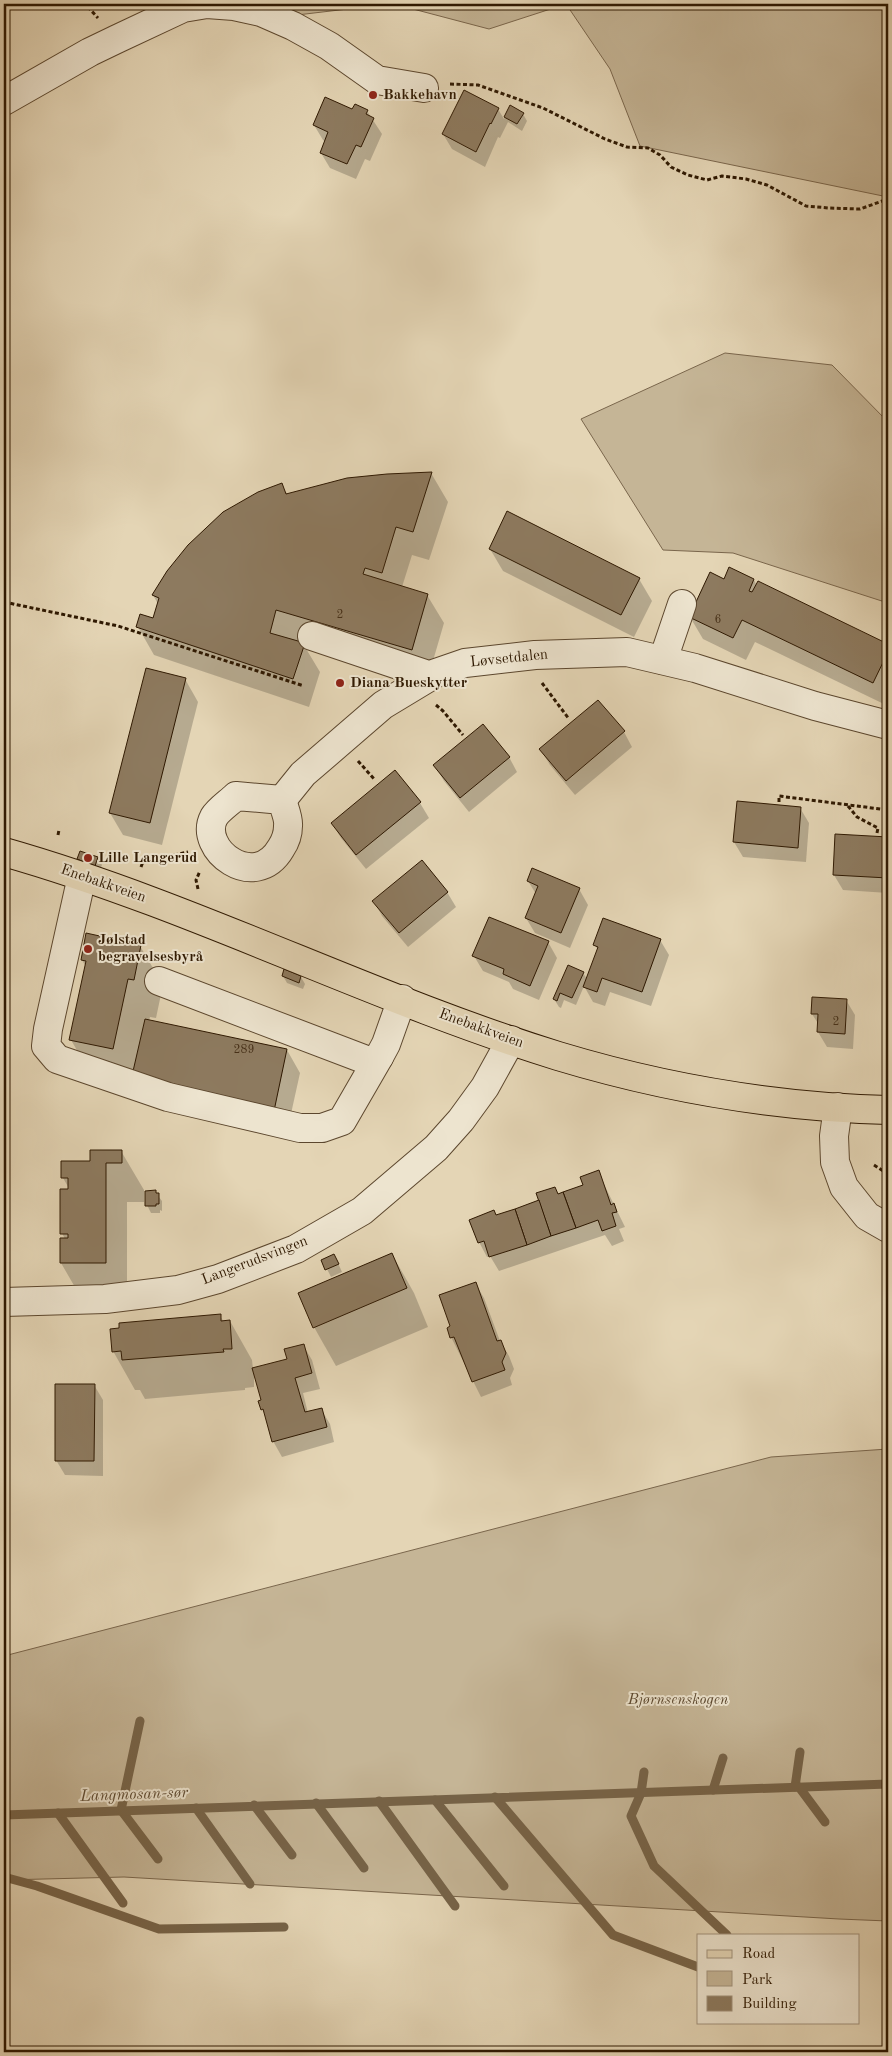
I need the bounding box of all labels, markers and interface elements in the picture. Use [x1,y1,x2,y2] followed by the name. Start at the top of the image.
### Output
[383,88,457,103] place label: Bakkehavn
[367,89,379,101] marker: Bakkehavn
[337,609,343,621] house number: 2
[715,614,722,626] house number: 6
[469,647,549,671] street label: Løvsetdalen
[350,676,468,691] place label: Diana Bueskytter
[334,677,346,689] marker: Diana Bueskytter
[98,851,197,866] place label: Lille Langerud
[82,852,94,864] marker: Lille Langerud
[58,862,148,906] street label: Enebakkveien
[98,933,204,965] place label: Jølstad begravelsesbyrå
[82,943,94,955] marker: Jølstad begravelsesbyrå
[437,1007,525,1051] street label: Enebakkveien
[833,1016,839,1028] house number: 2
[234,1044,254,1056] house number: 289
[200,1234,310,1288] street label: Langerudsvingen
[627,1693,729,1708] park label: Bjørnsenskogen
[79,1785,189,1805] water label: Langmosan-sør
[697,1934,860,2024] legend
[742,1947,776,1962] text: Road
[742,1973,773,1988] text: Park
[742,1997,797,2012] text: Building

